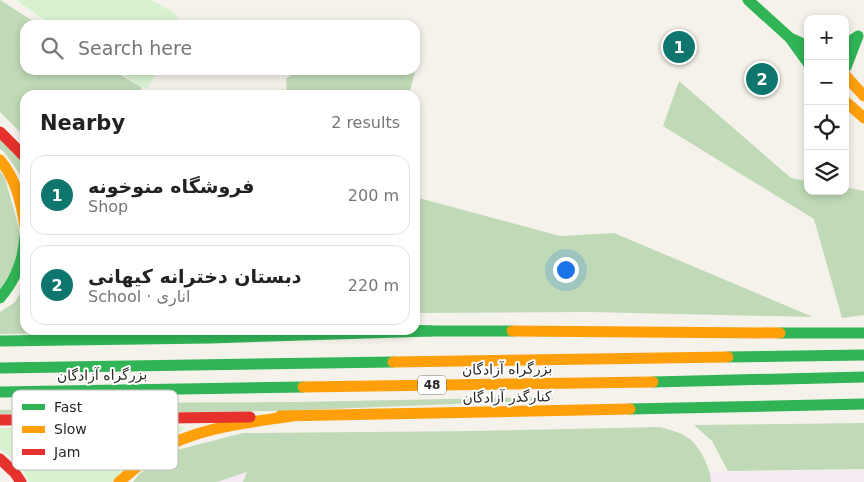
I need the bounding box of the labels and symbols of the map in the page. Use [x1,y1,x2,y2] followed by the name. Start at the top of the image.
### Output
[663,28,695,66] pin: 1
[746,60,778,98] pin: 2
[553,257,579,283] your location
[462,360,552,379] street label: بزرگراه آزادگان
[57,366,147,385] street label: بزرگراه آزادگان
[418,376,446,394] road number: 48
[462,388,552,407] street label: کنارگذر آزادگان
[12,390,178,470] legend
[54,399,83,415] text: Fast
[54,421,87,437] text: Slow
[53,444,80,460] text: Jam

